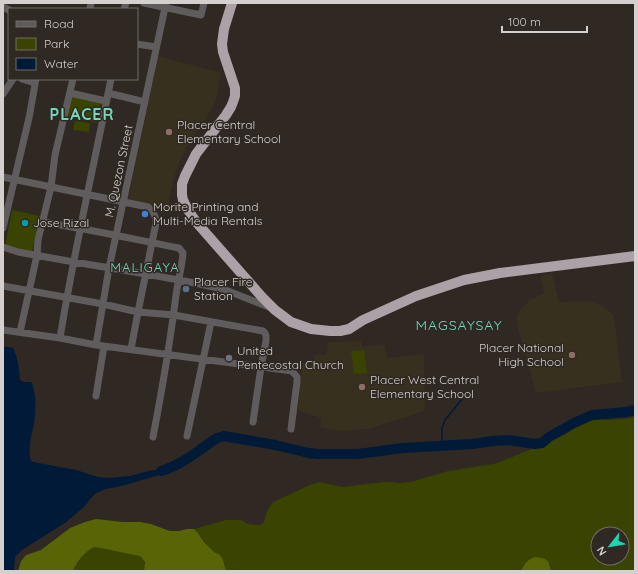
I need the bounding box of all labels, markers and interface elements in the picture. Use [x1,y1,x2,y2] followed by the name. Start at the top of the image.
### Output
[8,8,138,80] legend
[502,8,587,34] scale bar
[508,14,541,29] text: 100 m
[44,16,74,31] text: Road
[44,36,69,51] text: Park
[44,56,79,71] text: Water
[50,104,114,124] district label: PLACER
[177,117,281,146] place label: Placer Central Elementary School
[101,123,136,219] street label: M. Quezon Street
[164,127,174,137] marker: Placer Central Elementary School
[153,199,263,228] place label: Morite Printing and Multi-Media Rentals
[140,209,150,219] marker: Morite Printing and Multi-Media Rentals
[33,215,89,230] place label: Jose Rizal
[20,218,30,228] marker: Jose Rizal
[110,259,180,275] district label: MALIGAYA
[194,274,253,303] place label: Placer Fire Station
[181,284,191,294] marker: Placer Fire Station
[415,316,503,334] district label: MAGSAYSAY
[479,340,564,369] place label: Placer National High School
[237,343,344,372] place label: United Pentecostal Church
[567,350,577,360] marker: Placer National High School
[224,353,234,363] marker: United Pentecostal Church
[370,372,479,401] place label: Placer West Central Elementary School
[357,382,367,392] marker: Placer West Central Elementary School
[590,526,630,566] north arrow
[593,544,610,558] text: N

